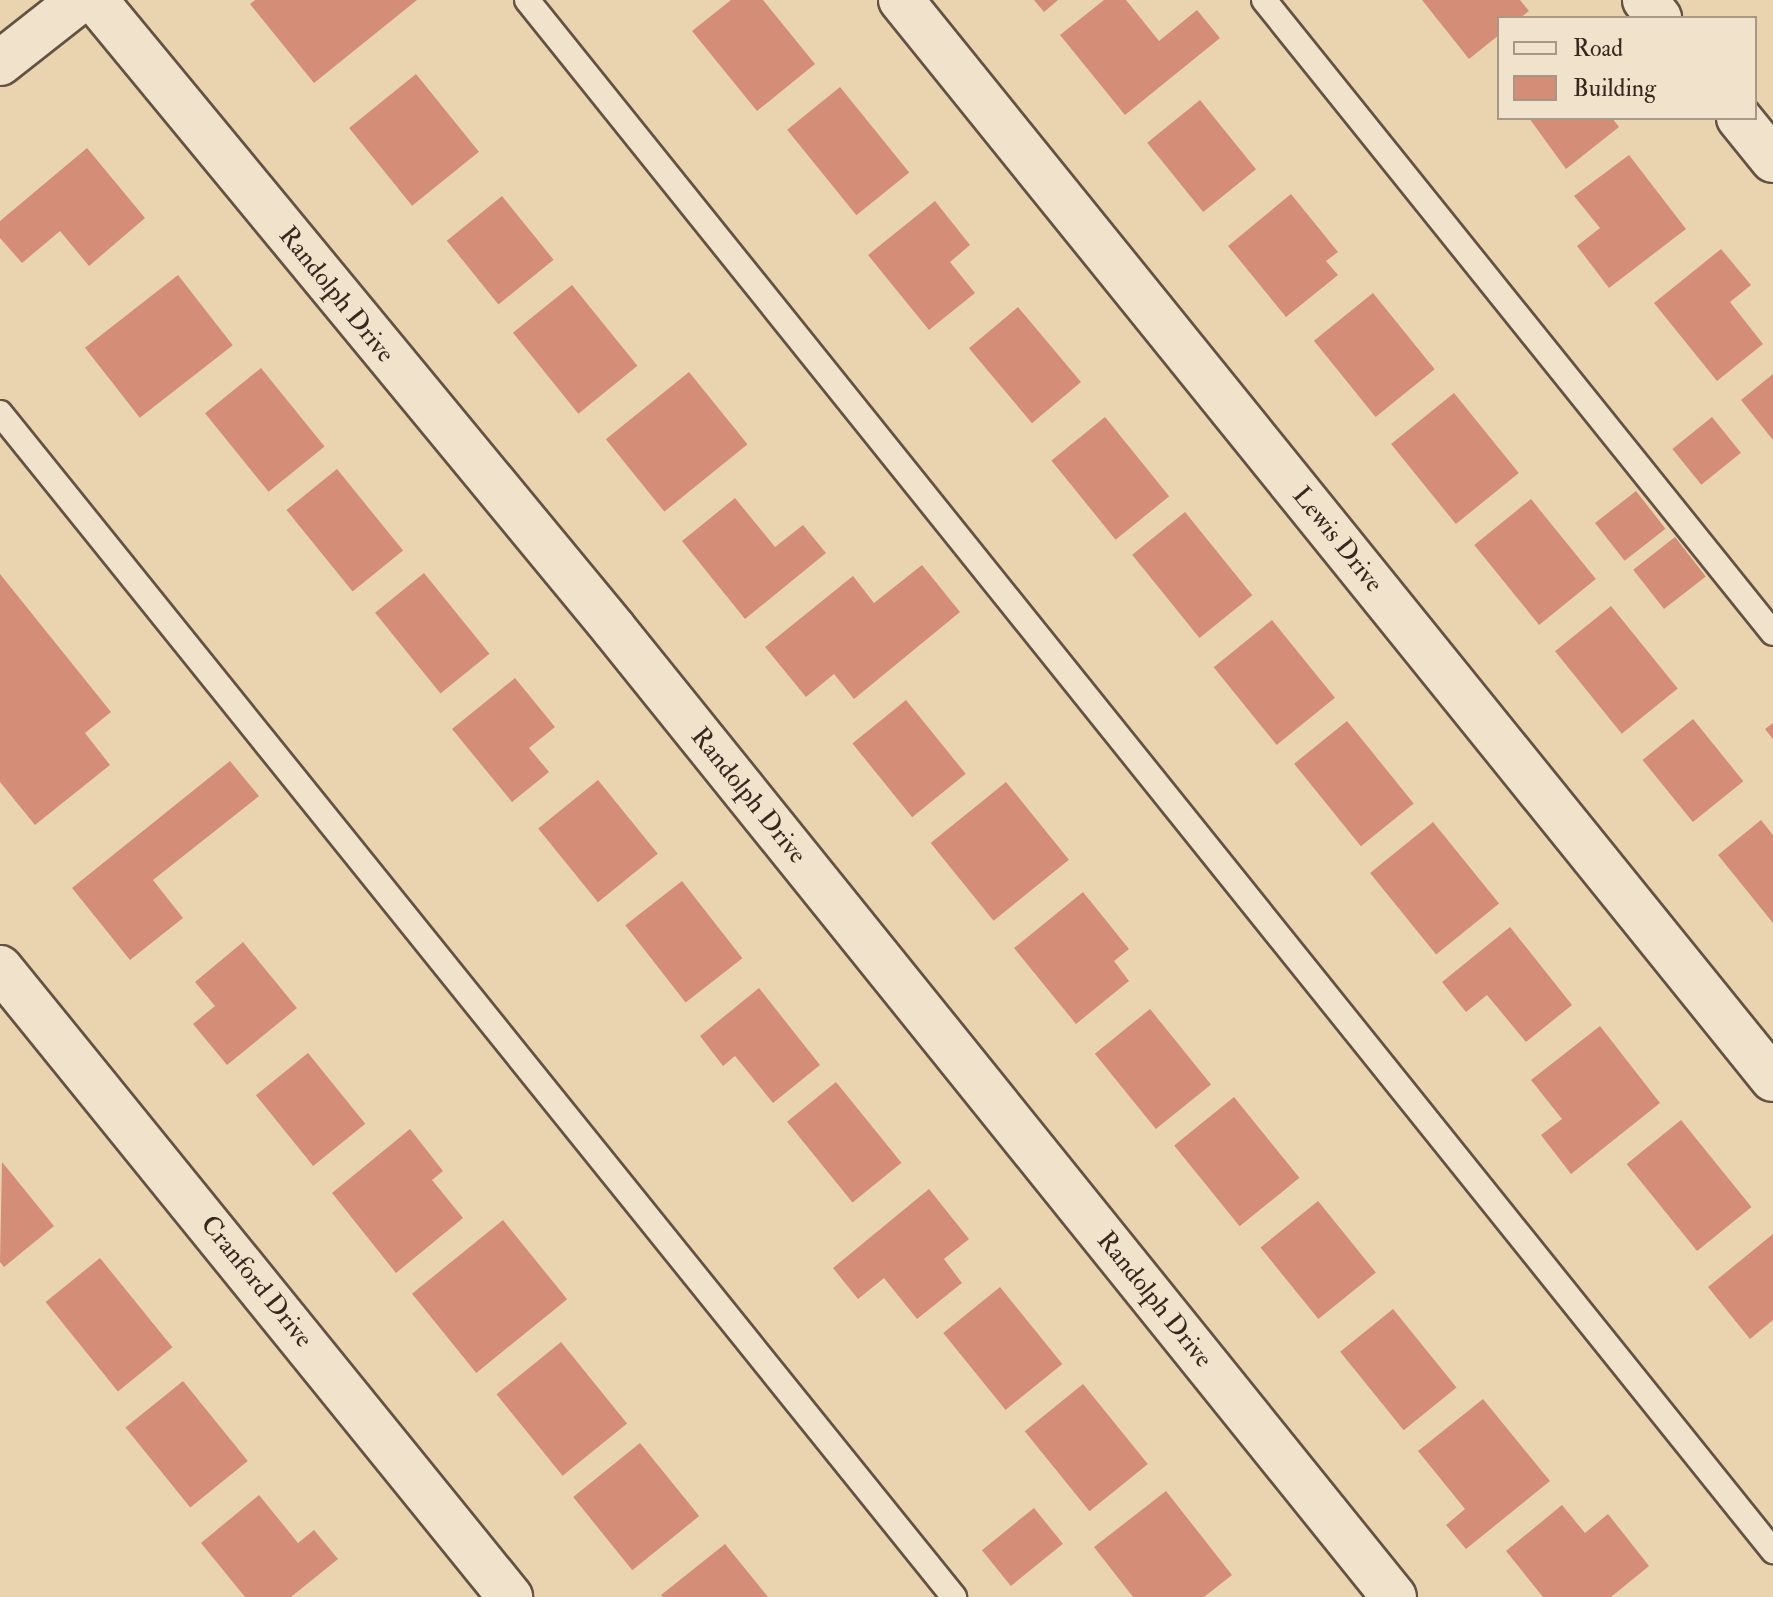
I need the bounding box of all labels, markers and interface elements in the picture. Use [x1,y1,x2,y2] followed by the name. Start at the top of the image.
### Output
[1497,16,1757,120] legend
[1573,33,1623,64] text: Road
[1573,73,1656,104] text: Building
[272,221,400,369] street label: Randolph Drive
[1285,481,1389,599] street label: Lewis Drive
[684,722,812,870] street label: Randolph Drive
[193,1210,319,1354] street label: Cranford Drive
[1090,1226,1218,1374] street label: Randolph Drive

